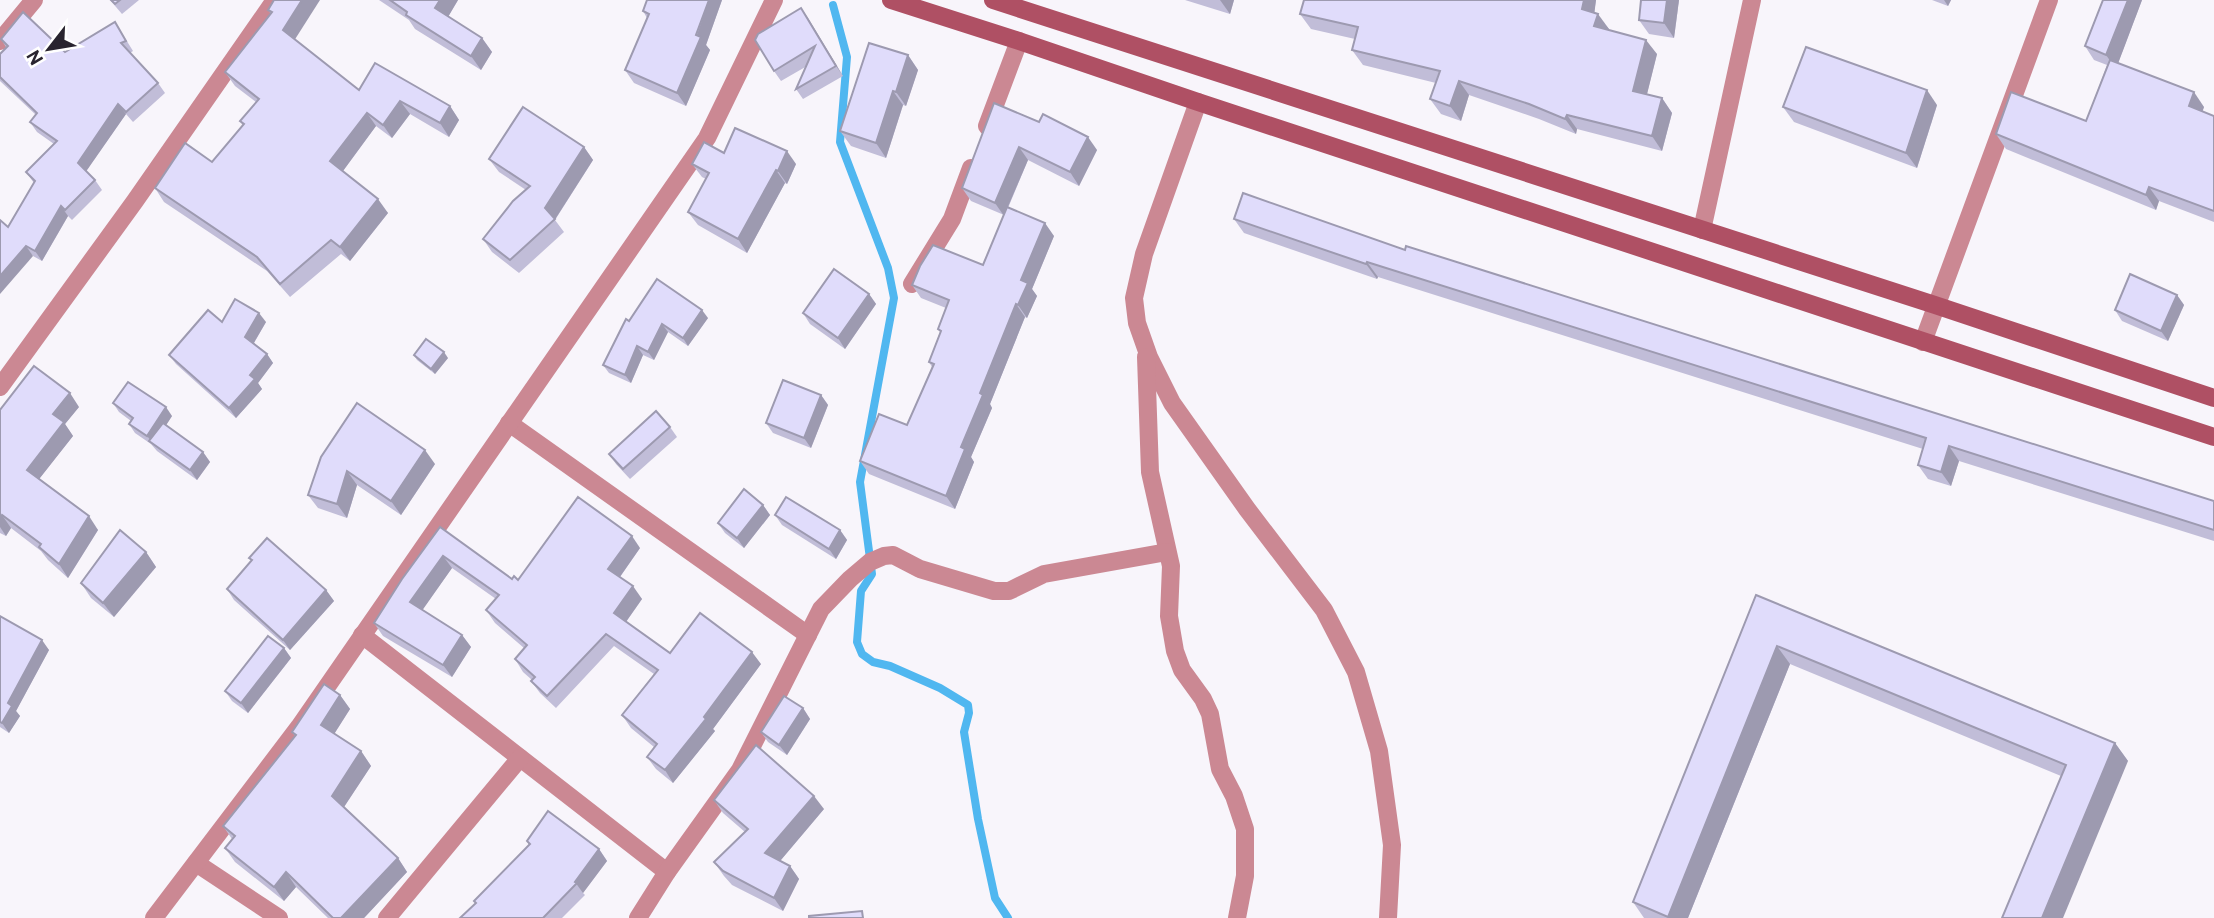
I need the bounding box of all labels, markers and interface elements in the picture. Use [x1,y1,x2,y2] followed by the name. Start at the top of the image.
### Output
[14,14,84,84] north arrow
[22,45,50,69] text: N

